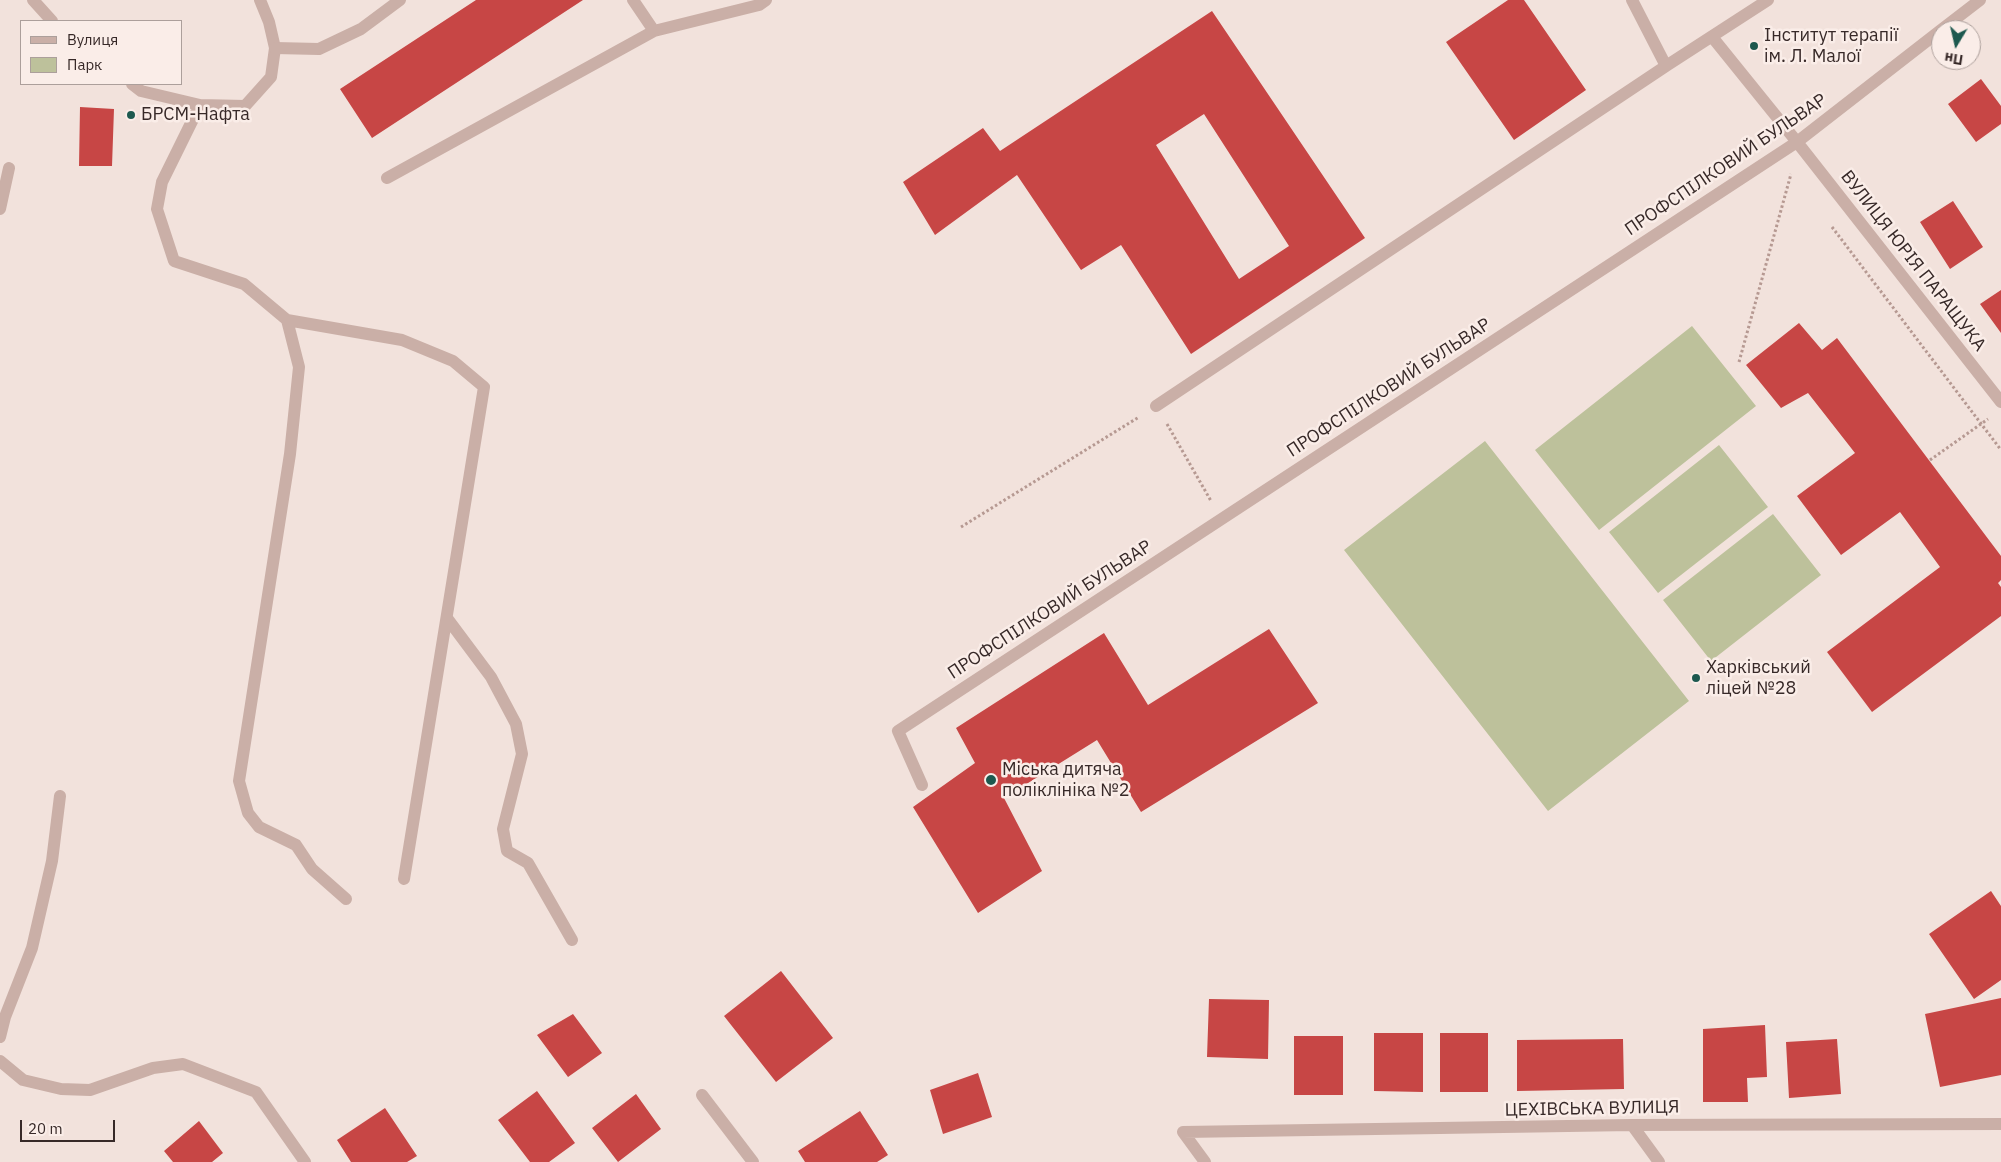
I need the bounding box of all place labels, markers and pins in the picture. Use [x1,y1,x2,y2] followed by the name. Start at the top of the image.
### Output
[1764,25,1898,68] place label: Інститут терапії ім. Л. Малої
[1748,40,1760,52] marker: Інститут терапії ім. Л. Малої
[141,104,250,126] place label: БРСМ-Нафта
[125,109,137,121] marker: БРСМ-Нафта
[1706,657,1811,700] place label: Харківський ліцей №28
[1690,672,1702,684] marker: Харківський ліцей №28
[1002,759,1130,802] place label: Міська дитяча поліклініка №2
[984,773,998,787] marker: Міська дитяча поліклініка №2

